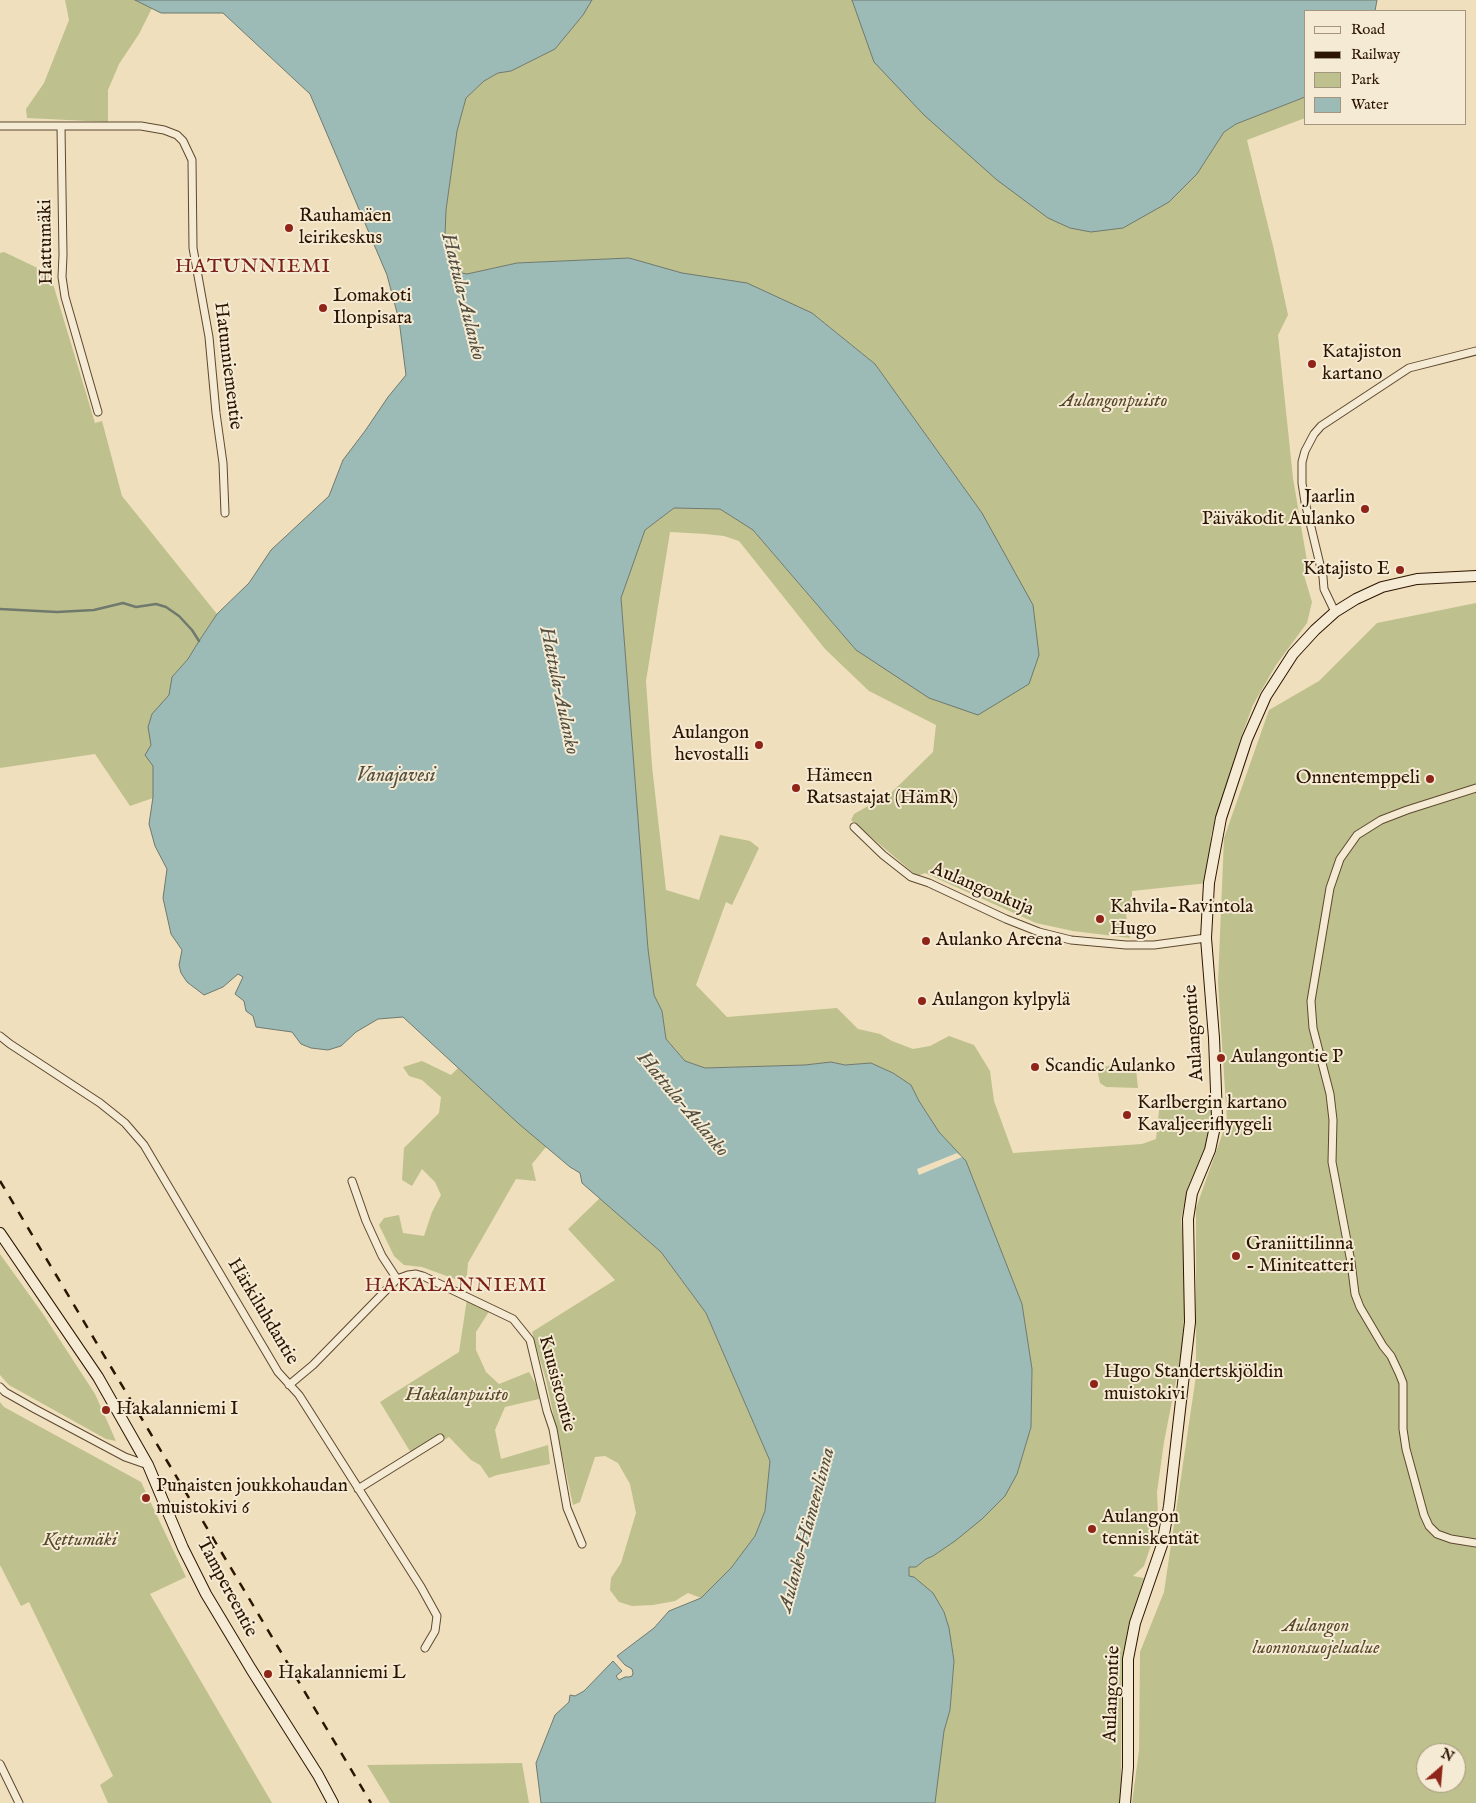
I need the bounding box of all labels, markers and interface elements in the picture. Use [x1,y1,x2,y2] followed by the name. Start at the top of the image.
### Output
[1304,10,1466,125] legend
[1351,20,1385,39] text: Road
[1351,45,1400,64] text: Railway
[1351,70,1380,89] text: Park
[1351,95,1388,114] text: Water
[35,199,59,285] street label: Hattumäki
[299,206,391,250] place label: Rauhamäen leirikeskus
[283,222,295,234] marker: Rauhamäen leirikeskus
[435,231,489,363] water label: Hattula–Aulanko
[174,256,332,280] district label: HATUNNIEMI
[333,286,412,330] place label: Lomakoti Ilonpisara
[208,301,246,431] street label: Hatunniementie
[317,302,329,314] marker: Lomakoti Ilonpisara
[1322,342,1402,386] place label: Katajiston kartano
[1306,358,1318,370] marker: Katajiston kartano
[1061,391,1167,413] park label: Aulangonpuisto
[1202,487,1355,531] place label: Jaarlin Päiväkodit Aulanko
[1359,503,1371,515] marker: Jaarlin Päiväkodit Aulanko
[1303,559,1390,581] place label: Katajisto E
[1394,564,1406,576] marker: Katajisto E
[533,625,583,757] water label: Hattula–Aulanko
[672,723,749,767] place label: Aulangon hevostalli
[753,739,765,751] marker: Aulangon hevostalli
[356,765,436,789] water label: Vanajavesi
[806,766,958,810] place label: Hämeen Ratsastajat (HämR)
[1296,768,1420,790] place label: Onnentemppeli
[1424,773,1436,785] marker: Onnentemppeli
[790,782,802,794] marker: Hämeen Ratsastajat (HämR)
[927,858,1037,922] street label: Aulangonkuja
[1110,897,1254,941] place label: Kahvila-Ravintola Hugo
[1094,913,1106,925] marker: Kahvila-Ravintola Hugo
[936,930,1062,952] place label: Aulanko Areena
[920,935,932,947] marker: Aulanko Areena
[1180,984,1210,1082] street label: Aulangontie
[932,990,1070,1012] place label: Aulangon kylpylä
[916,995,928,1007] marker: Aulangon kylpylä
[631,1047,733,1163] water label: Hattula–Aulanko
[1231,1047,1343,1069] place label: Aulangontie P
[1215,1052,1227,1064] marker: Aulangontie P
[1045,1056,1175,1078] place label: Scandic Aulanko
[1029,1061,1041,1073] marker: Scandic Aulanko
[1137,1093,1287,1137] place label: Karlbergin kartano Kavaljeeriflyygeli
[1121,1109,1133,1121] marker: Karlbergin kartano Kavaljeeriflyygeli
[1246,1234,1354,1278] place label: Graniittilinna - Miniteatteri
[1230,1250,1242,1262] marker: Graniittilinna - Miniteatteri
[221,1255,303,1369] street label: Härkiluhdantie
[363,1275,549,1299] district label: HAKALANNIEMI
[532,1333,580,1435] street label: Kuusistontie
[1104,1362,1283,1406] place label: Hugo Standertskjöldin muistokivi
[1088,1378,1100,1390] marker: Hugo Standertskjöldin muistokivi
[406,1385,508,1407] park label: Hakalanpuisto
[116,1399,238,1421] place label: Hakalanniemi I
[100,1404,112,1416] marker: Hakalanniemi I
[775,1445,841,1615] water label: Aulanko–Hämeenlinna
[156,1476,348,1520] place label: Punaisten joukkohaudan muistokivi 6
[140,1492,152,1504] marker: Punaisten joukkohaudan muistokivi 6
[1102,1507,1199,1551] place label: Aulangon tenniskentät
[1086,1523,1098,1535] marker: Aulangon tenniskentät
[43,1530,117,1552] park label: Kettumäki
[190,1535,262,1641] street label: Tampereentie
[1252,1616,1380,1660] park label: Aulangon luonnonsuojelualue
[1100,1645,1126,1743] street label: Aulangontie
[278,1663,406,1685] place label: Hakalanniemi L
[262,1668,274,1680] marker: Hakalanniemi L
[1416,1743,1466,1793] north arrow
[1438,1745,1457,1766] text: N

